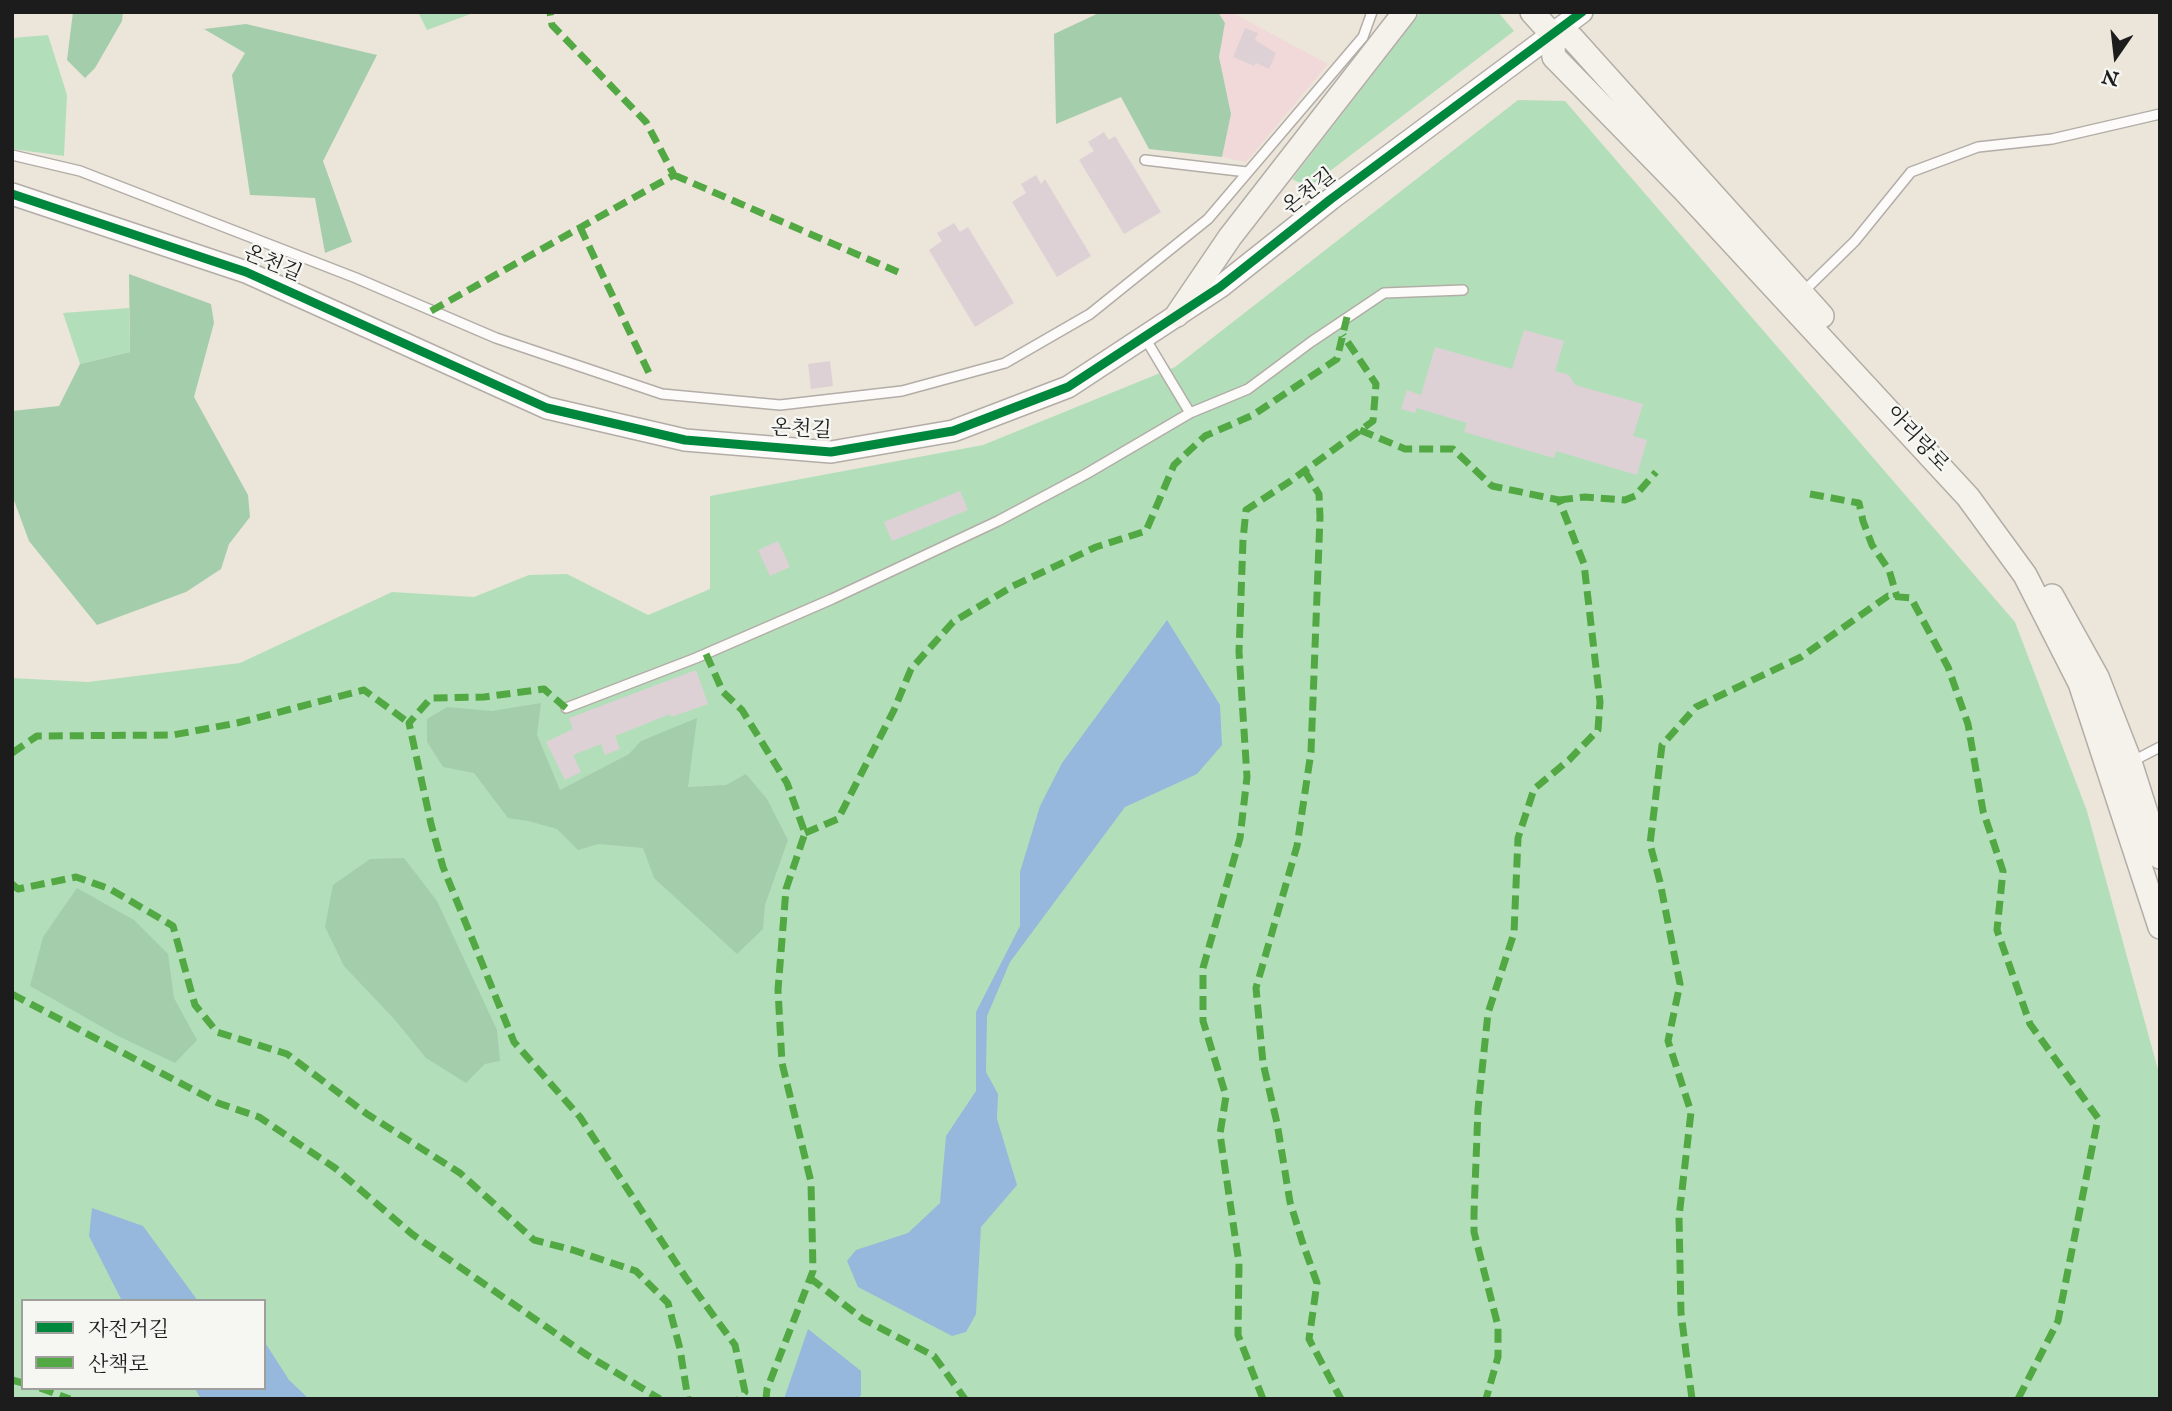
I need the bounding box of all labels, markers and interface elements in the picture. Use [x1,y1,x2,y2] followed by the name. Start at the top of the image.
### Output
[2081,21,2151,91] north arrow
[2100,63,2122,90] text: N
[1278,164,1342,222] street label: 온천길
[239,242,305,288] street label: 온천길
[1879,402,1953,478] street label: 아리랑로
[770,417,832,445] street label: 온천길
[21,1299,266,1390] legend
[88,1317,169,1344] text: 자전거길
[88,1352,149,1379] text: 산책로

